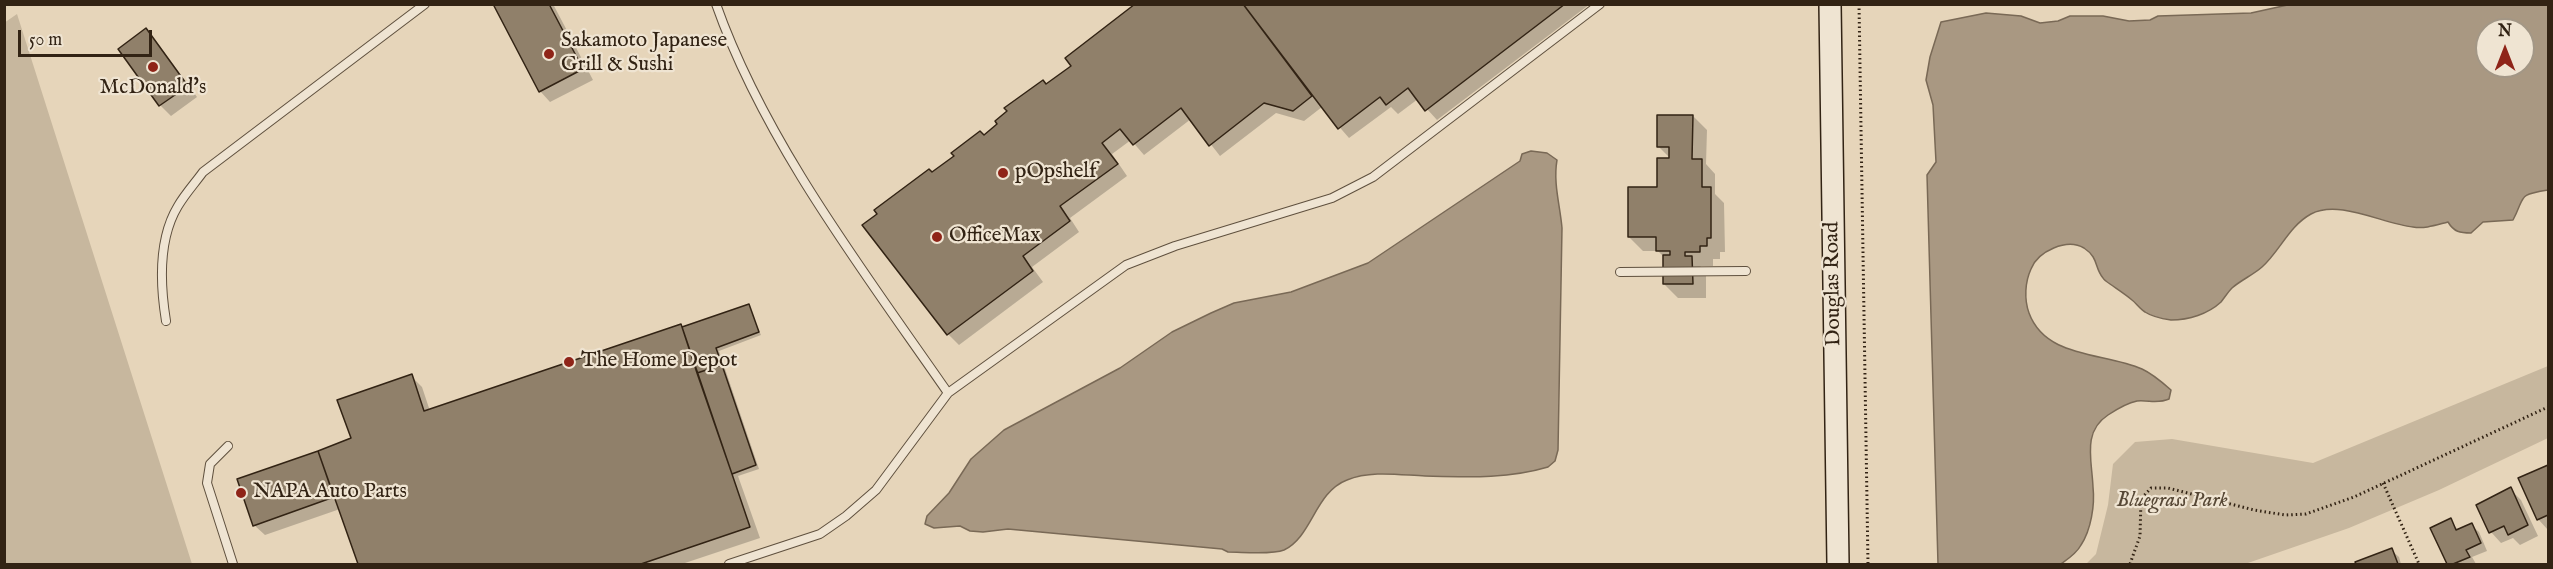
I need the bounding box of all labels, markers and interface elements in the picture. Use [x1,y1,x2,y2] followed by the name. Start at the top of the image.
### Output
[21,18,154,56] scale bar
[2475,18,2535,78] north arrow
[2498,22,2512,42] text: N
[29,29,62,52] text: 50 m
[561,29,727,79] place label: Sakamoto Japanese Grill & Sushi
[542,47,556,61] marker: Sakamoto Japanese Grill & Sushi
[146,60,160,74] marker: McDonald's
[100,76,206,102] place label: McDonald's
[1015,160,1097,186] place label: pOpshelf
[996,166,1010,180] marker: pOpshelf
[1820,221,1848,347] street label: Douglas Road
[949,224,1040,250] place label: OfficeMax
[930,230,944,244] marker: OfficeMax
[581,349,738,375] place label: The Home Depot
[562,355,576,369] marker: The Home Depot
[253,480,407,506] place label: NAPA Auto Parts
[234,486,248,500] marker: NAPA Auto Parts
[2116,489,2228,515] park label: Bluegrass Park

